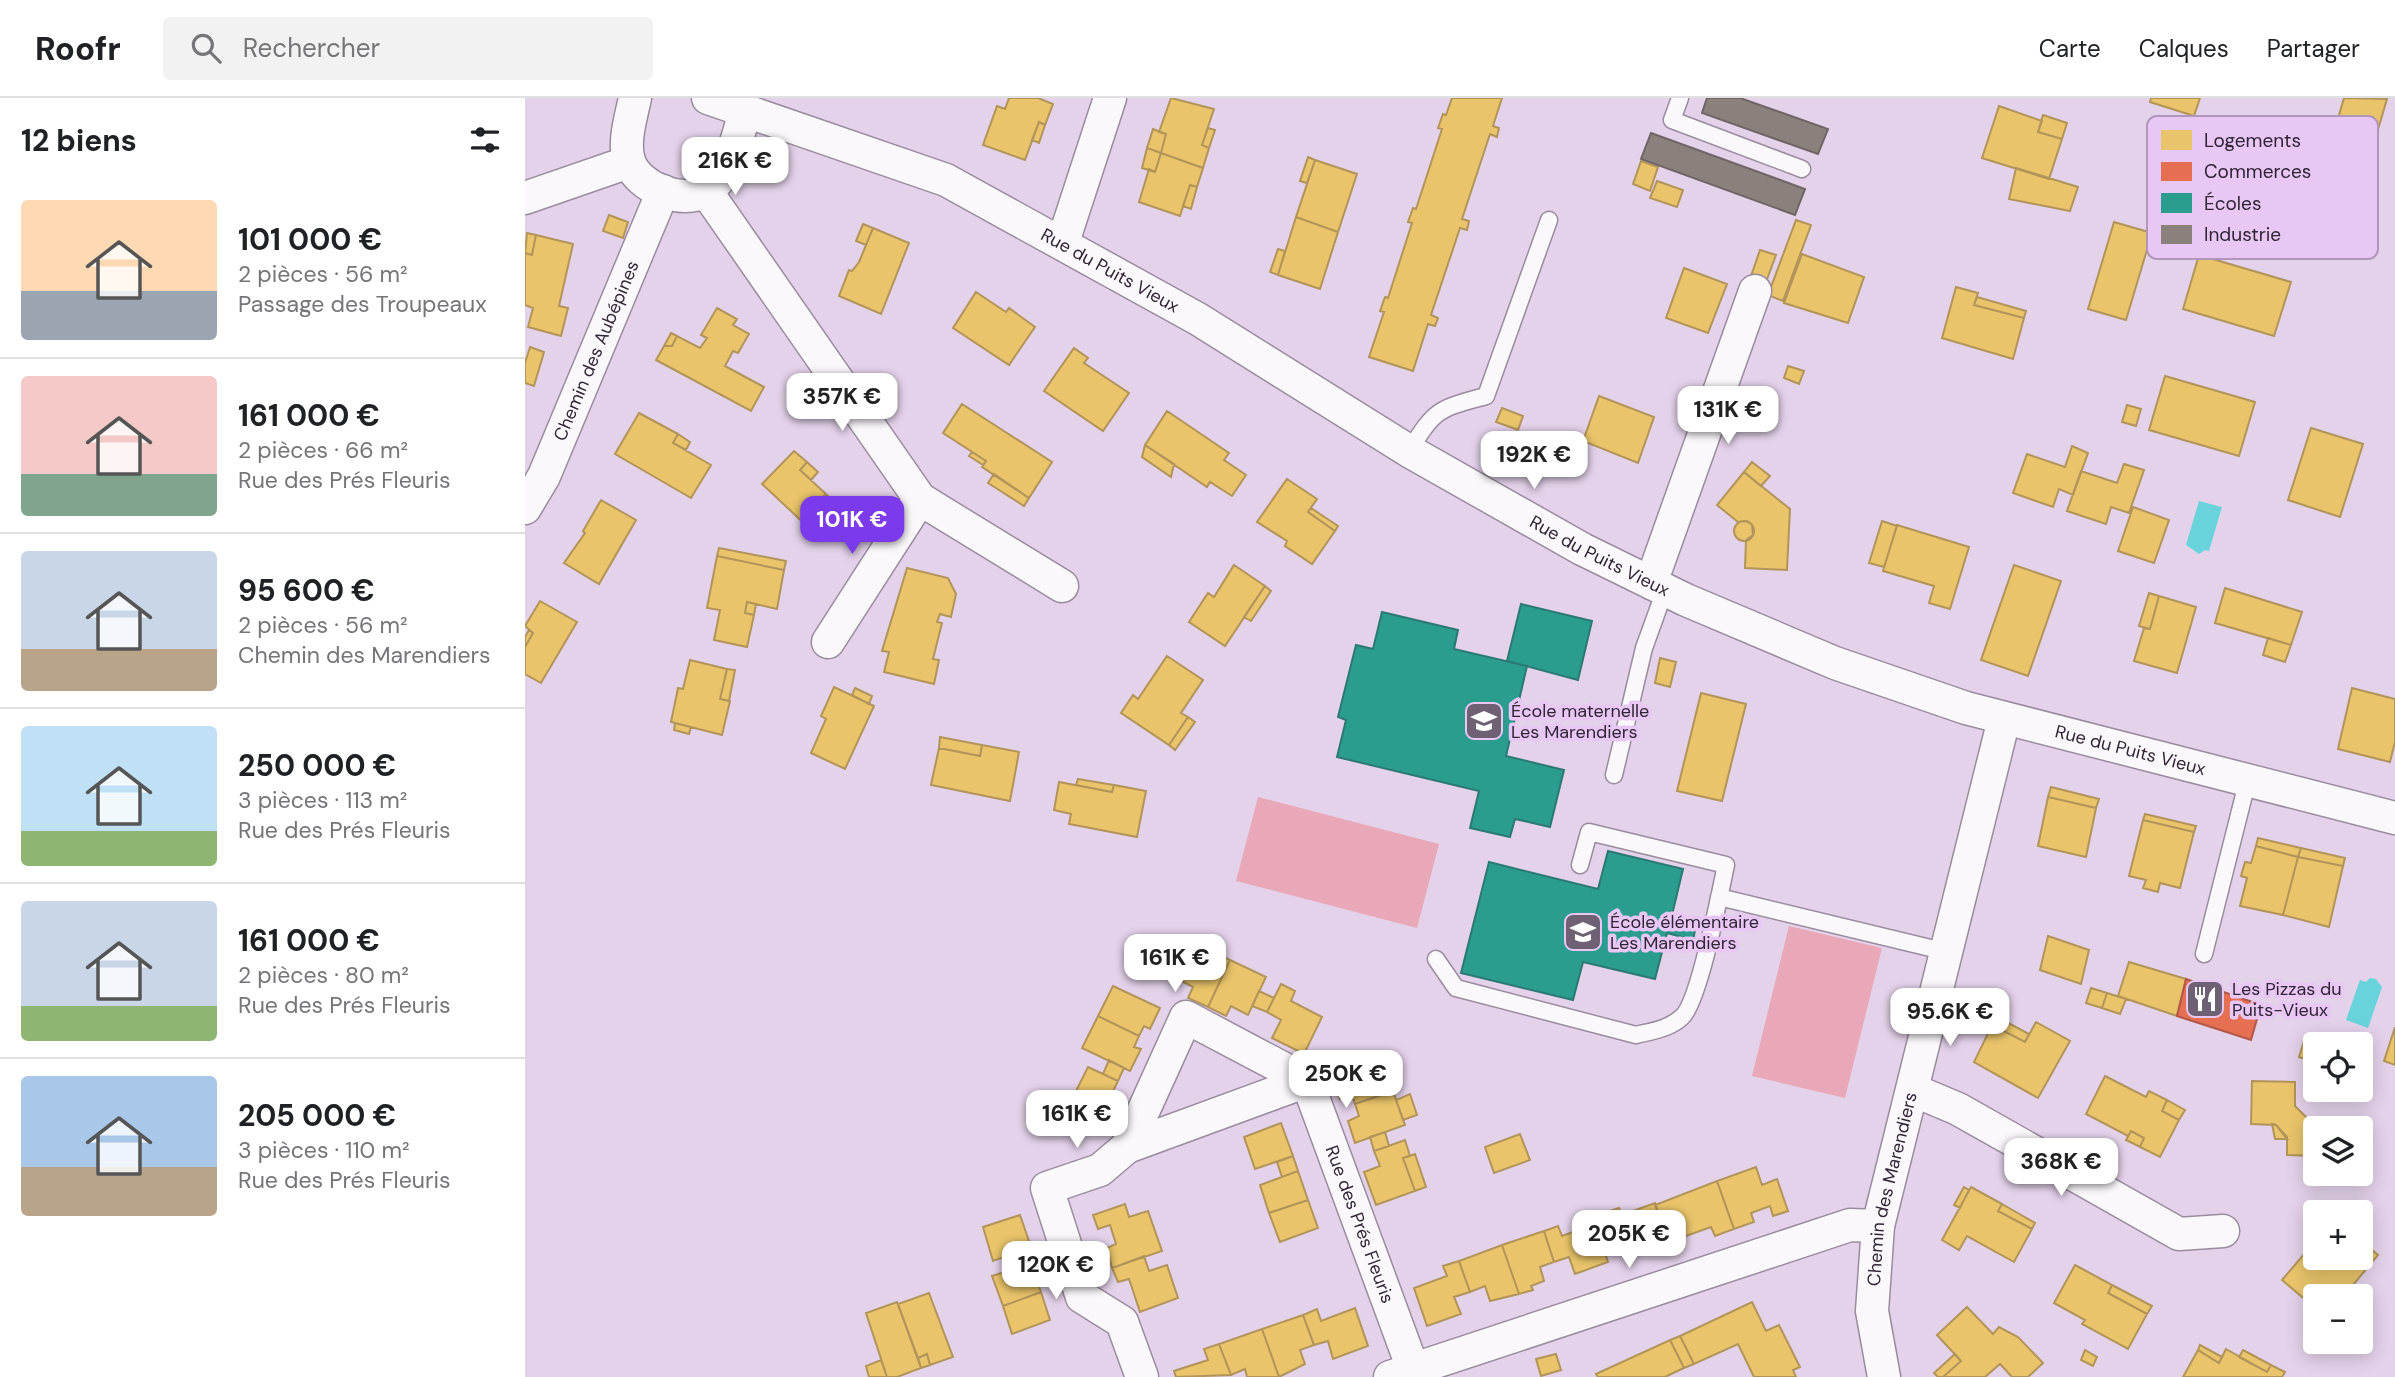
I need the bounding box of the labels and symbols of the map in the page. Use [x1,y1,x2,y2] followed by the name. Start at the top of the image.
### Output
[2147,116,2378,259] legend
[2204,128,2301,153] text: Logements
[678,138,792,197] pin: 216K €
[2204,159,2311,184] text: Commerces
[2204,191,2261,216] text: Écoles
[2204,222,2281,247] text: Industrie
[1037,223,1183,318] street label: Rue du Puits Vieux
[548,257,645,444] street label: Chemin des Aubépines
[785,374,899,433] pin: 357K €
[1671,386,1785,446] pin: 131K €
[1477,432,1591,491] pin: 192K €
[795,496,909,556] pin: 101K €
[1525,510,1673,602] street label: Rue du Puits Vieux
[1511,699,1649,744] place label: École maternelle Les Marendiers
[1463,700,1505,742] school or university icon: École maternelle Les Marendiers
[2053,719,2208,781] street label: Rue du Puits Vieux
[1610,910,1759,955] place label: École élémentaire Les Marendiers
[1562,911,1604,953] school or university icon: École élémentaire Les Marendiers
[1118,934,1232,994] pin: 161K €
[2232,977,2342,1022] place label: Les Pizzas du Puits-Vieux
[2184,978,2226,1020] restaurant icon: Les Pizzas du Puits-Vieux
[1885,988,2015,1048] pin: 95.6K €
[1289,1051,1403,1110] pin: 250K €
[1020,1090,1134,1150] pin: 161K €
[1862,1090,1923,1287] street label: Chemin des Marendiers
[2004,1138,2118,1198] pin: 368K €
[1320,1142,1400,1307] street label: Rue des Prés Fleuris
[1572,1210,1686,1270] pin: 205K €
[999,1242,1113,1301] pin: 120K €

